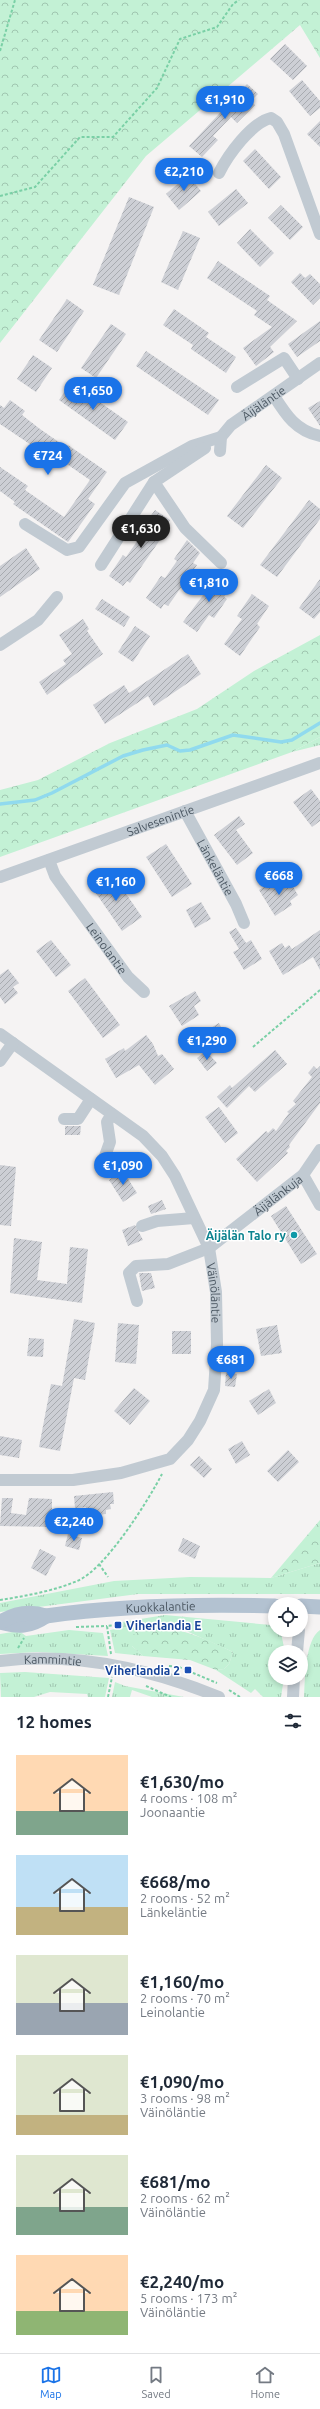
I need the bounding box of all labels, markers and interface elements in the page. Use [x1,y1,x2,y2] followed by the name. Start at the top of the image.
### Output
[192,86,258,120] pin: €1,910
[205,92,245,106] text: €1,910
[151,158,217,192] pin: €2,210
[164,164,204,178] text: €2,210
[60,377,126,411] pin: €1,650
[73,383,113,397] text: €1,650
[239,383,288,422] street label: Äijäläntie
[24,442,72,476] pin: €724
[33,448,63,462] text: €724
[108,515,174,549] pin: €1,630
[121,521,161,535] text: €1,630
[176,569,242,603] pin: €1,810
[189,575,229,589] text: €1,810
[125,802,196,838] street label: Salvesenintie
[195,837,236,897] street label: Länkeläntie
[255,862,303,896] pin: €668
[83,868,149,902] pin: €1,160
[264,868,294,882] text: €668
[96,874,136,888] text: €1,160
[84,920,130,976] street label: Leinolantie
[174,1027,240,1061] pin: €1,290
[187,1033,227,1047] text: €1,290
[90,1152,156,1186] pin: €1,090
[103,1158,143,1172] text: €1,090
[251,1172,305,1218] street label: Äijälänkuja
[206,1228,287,1242] place label: Äijälän Talo ry
[289,1230,299,1240] marker: Äijälän Talo ry
[205,1262,223,1323] street label: Väinöläntie
[207,1346,255,1380] pin: €681
[216,1352,246,1366] text: €681
[41,1508,107,1542] pin: €2,240
[54,1514,94,1528] text: €2,240
[268,1597,308,1685] map controls
[268,1597,308,1637] button: locate
[125,1599,196,1614] street label: Kuokkalantie
[126,1619,201,1632] place label: Viherlandia E
[113,1620,123,1630] marker: Viherlandia E
[268,1645,308,1685] button: layers
[24,1652,83,1667] street label: Kammintie
[105,1664,180,1677] place label: Viherlandia 2
[183,1665,193,1675] marker: Viherlandia 2
[282,1710,304,1732] icon: filters
[16,1712,92,1731] text: 12 homes
[48,1771,96,1819] icon: home
[140,1772,224,1791] text: €1,630/mo
[140,1791,237,1805] text: 4 rooms · 108 m²
[140,1805,205,1819] text: Joonaantie
[48,1871,96,1919] icon: home
[140,1872,210,1891] text: €668/mo
[140,1891,230,1905] text: 2 rooms · 52 m²
[140,1905,207,1919] text: Länkeläntie
[48,1971,96,2019] icon: home
[140,1972,224,1991] text: €1,160/mo
[140,1991,230,2005] text: 2 rooms · 70 m²
[140,2005,205,2019] text: Leinolantie
[48,2071,96,2119] icon: home
[140,2072,224,2091] text: €1,090/mo
[140,2091,230,2105] text: 3 rooms · 98 m²
[140,2105,206,2119] text: Väinöläntie
[48,2171,96,2219] icon: home
[140,2172,210,2191] text: €681/mo
[140,2191,230,2205] text: 2 rooms · 62 m²
[140,2205,206,2219] text: Väinöläntie
[48,2271,96,2319] icon: home
[140,2272,224,2291] text: €2,240/mo
[140,2291,237,2305] text: 5 rooms · 173 m²
[140,2305,206,2319] text: Väinöläntie
[40,2364,62,2400] tab: Map
[142,2364,171,2400] tab: Saved
[250,2364,280,2400] tab: Home

